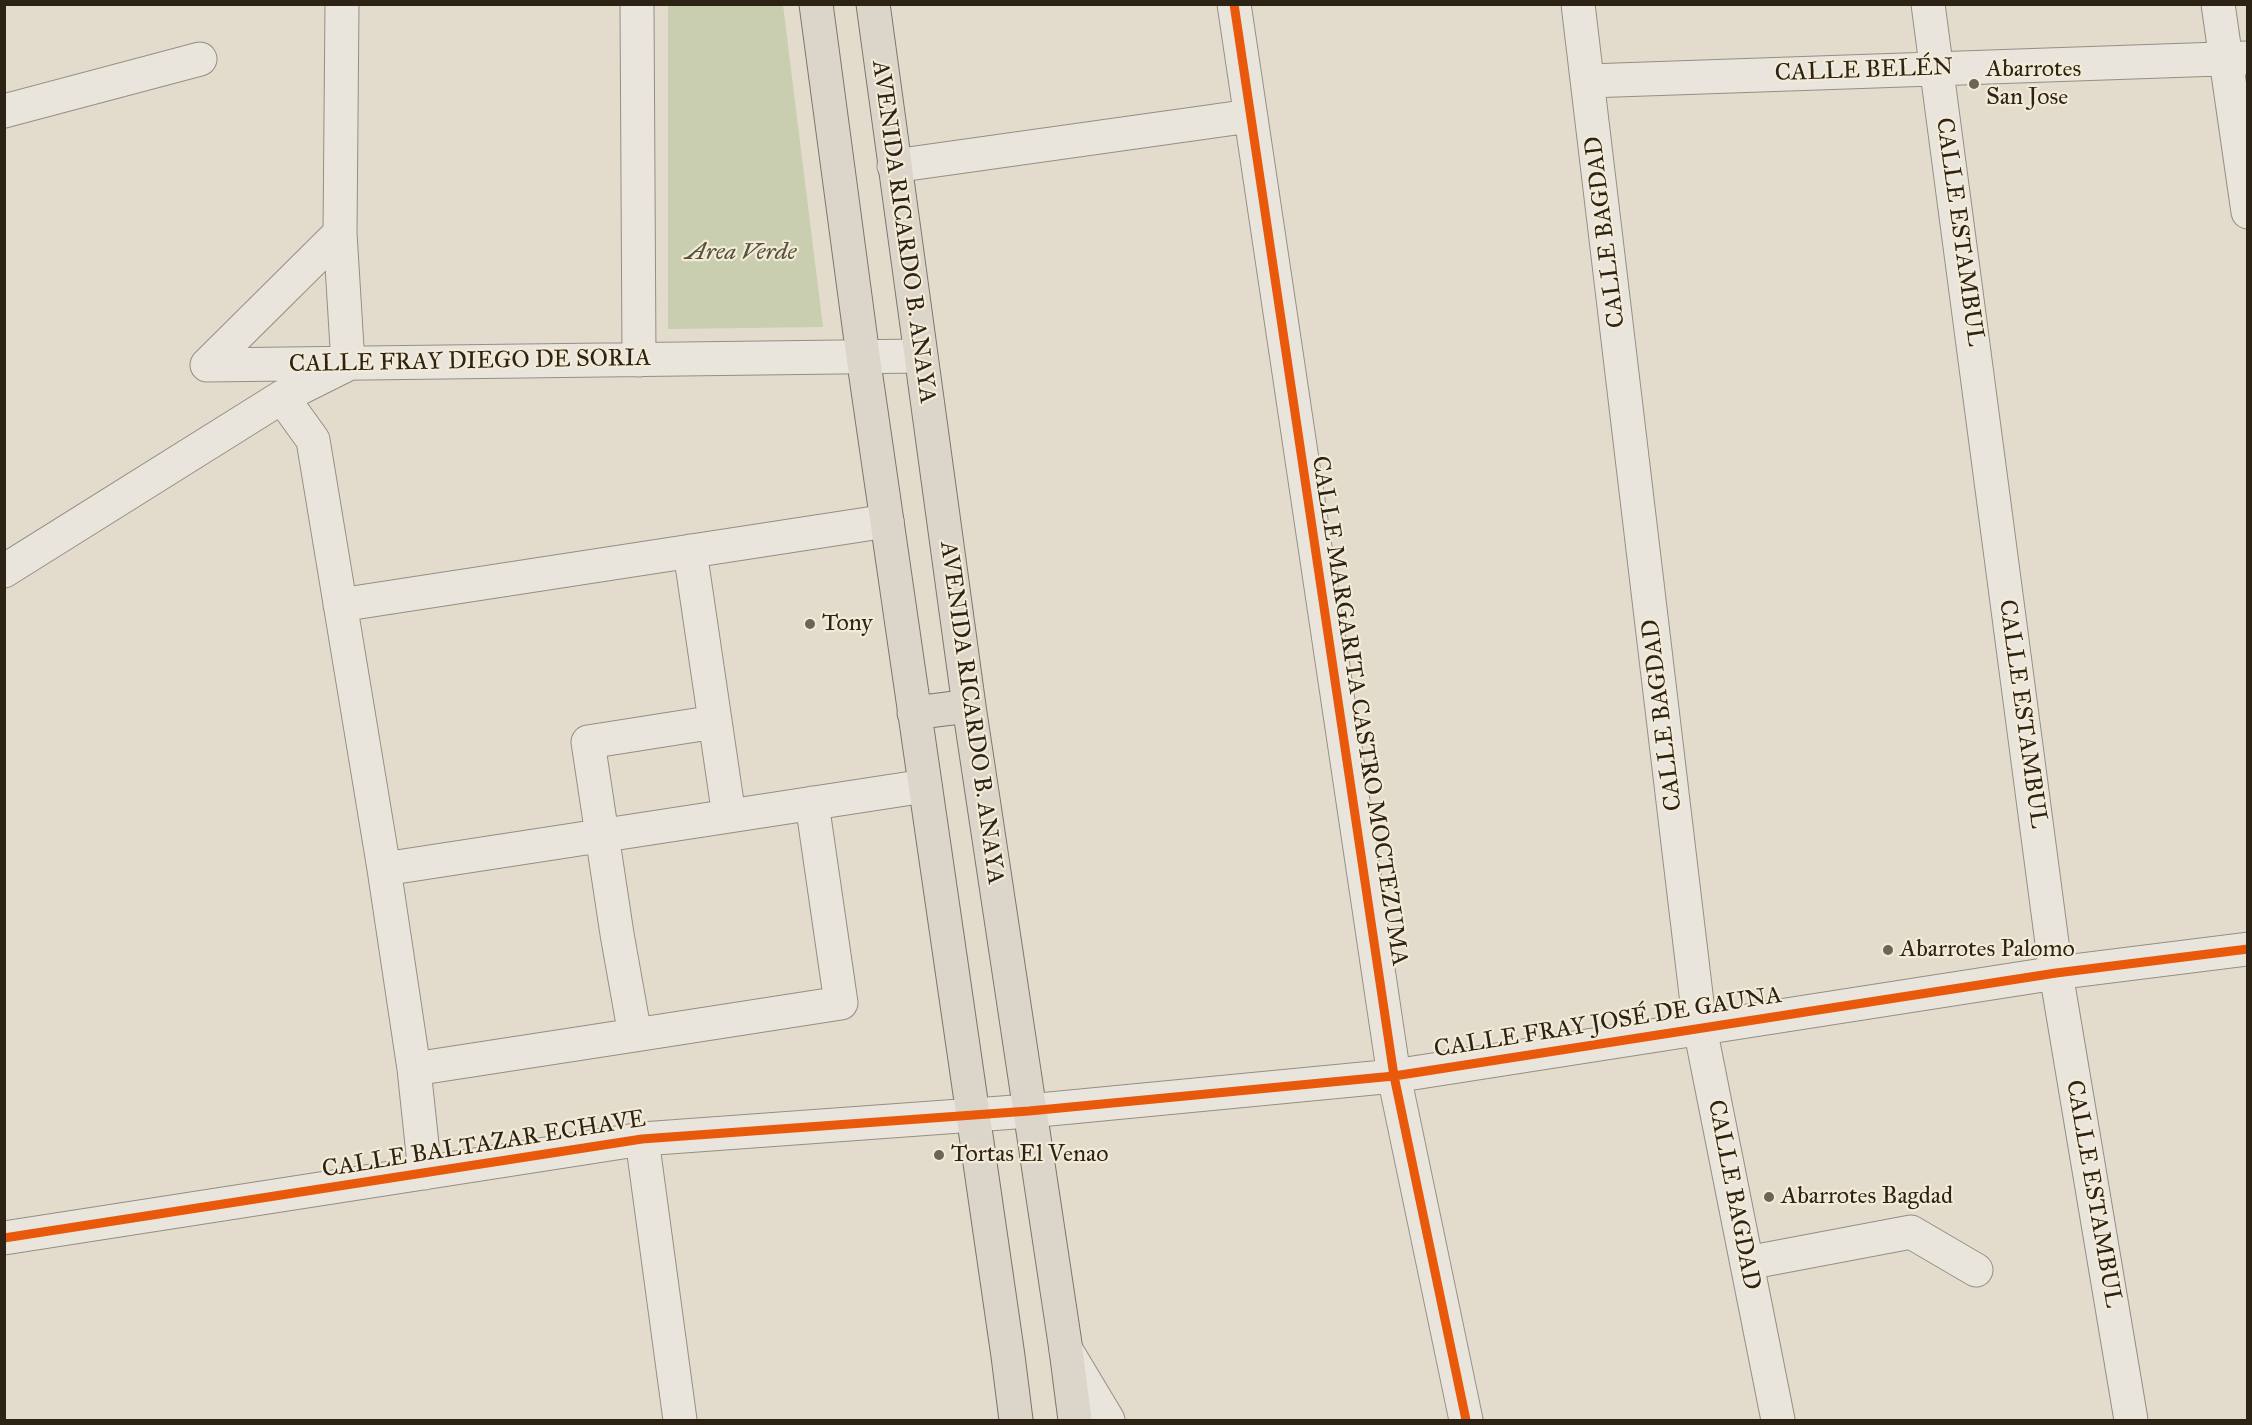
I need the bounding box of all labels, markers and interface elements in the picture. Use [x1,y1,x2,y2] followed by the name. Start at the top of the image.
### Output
[1774,53,1954,89] street label: CALLE BELÉN
[1986,56,2081,112] place label: Abarrotes San Jose
[865,59,941,405] street label: AVENIDA RICARDO B. ANAYA
[1967,77,1981,91] marker: Abarrotes San Jose
[1929,116,1989,348] street label: CALLE ESTAMBUL
[1580,135,1632,329] street label: CALLE BAGDAD
[686,239,796,267] park label: Area Verde
[289,344,651,380] street label: CALLE FRAY DIEGO DE SORIA
[1304,454,1414,968] street label: CALLE MARGARITA CASTRO MOCTEZUMA
[933,540,1009,886] street label: AVENIDA RICARDO B. ANAYA
[1992,598,2052,830] street label: CALLE ESTAMBUL
[822,610,873,638] place label: Tony
[803,617,817,631] marker: Tony
[1637,618,1689,812] street label: CALLE BAGDAD
[1900,936,2075,964] place label: Abarrotes Palomo
[1881,943,1895,957] marker: Abarrotes Palomo
[1432,981,1784,1065] street label: CALLE FRAY JOSÉ DE GAUNA
[2059,1078,2127,1310] street label: CALLE ESTAMBUL
[1700,1098,1766,1292] street label: CALLE BAGDAD
[320,1105,648,1185] street label: CALLE BALTAZAR ECHAVE
[951,1141,1108,1169] place label: Tortas El Venao
[932,1148,946,1162] marker: Tortas El Venao
[1781,1183,1953,1211] place label: Abarrotes Bagdad
[1762,1190,1776,1204] marker: Abarrotes Bagdad

